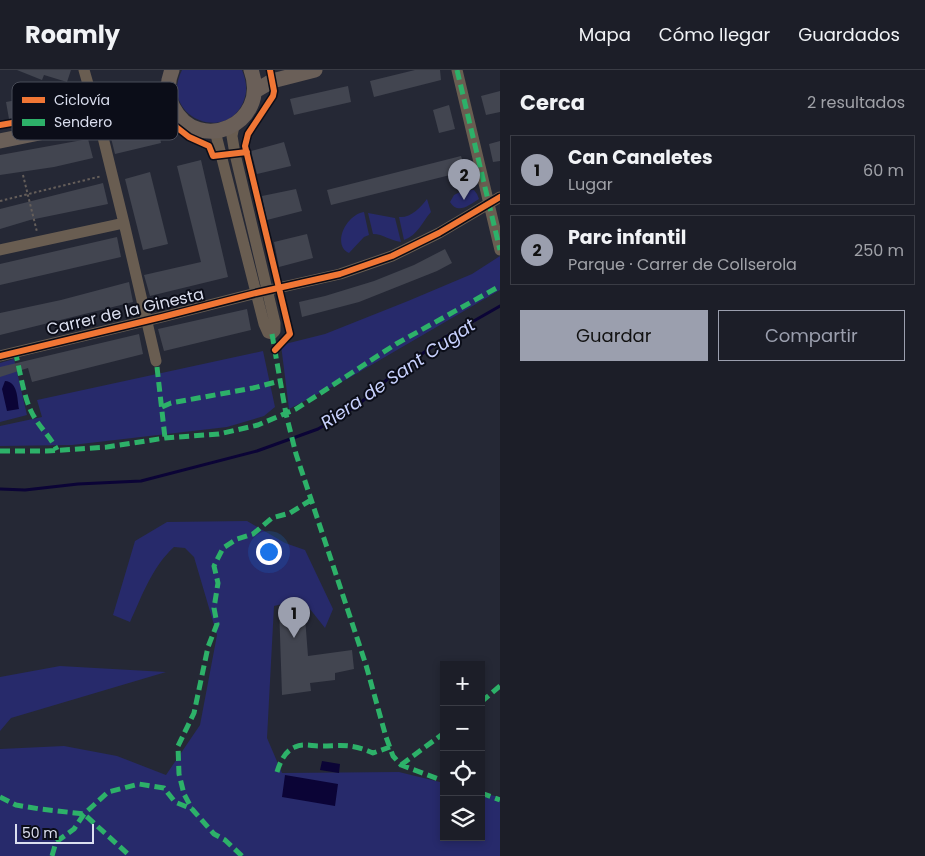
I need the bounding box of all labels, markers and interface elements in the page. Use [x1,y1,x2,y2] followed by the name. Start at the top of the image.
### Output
[25,18,120,51] text: Roamly
[579,22,631,47] text: Mapa
[659,22,770,47] text: Cómo llegar
[798,22,900,47] text: Guardados
[12,82,178,140] legend
[520,88,585,117] text: Cerca
[54,90,110,110] text: Ciclovía
[807,91,905,114] text: 2 resultados
[54,112,112,132] text: Sendero
[568,144,713,171] text: Can Canaletes
[448,159,480,200] pin: 2
[534,159,540,182] text: 1
[863,159,904,182] text: 60 m
[568,173,613,196] text: Lugar
[568,224,686,251] text: Parc infantil
[532,239,542,262] text: 2
[854,239,904,262] text: 250 m
[568,253,797,276] text: Parque · Carrer de Collserola
[44,282,206,341] street label: Carrer de la Ginesta
[520,310,708,361] button: Guardar
[718,310,905,361] button: Compartir
[315,312,480,435] water label: Riera de Sant Cugat
[256,539,282,565] your location
[278,597,310,638] pin: 1
[440,661,485,841] map controls
[440,661,485,706] button: +
[440,706,485,751] button: −
[440,751,485,796] button: locate
[440,796,485,841] button: layers
[15,821,94,844] scale bar
[22,823,58,843] text: 50 m

